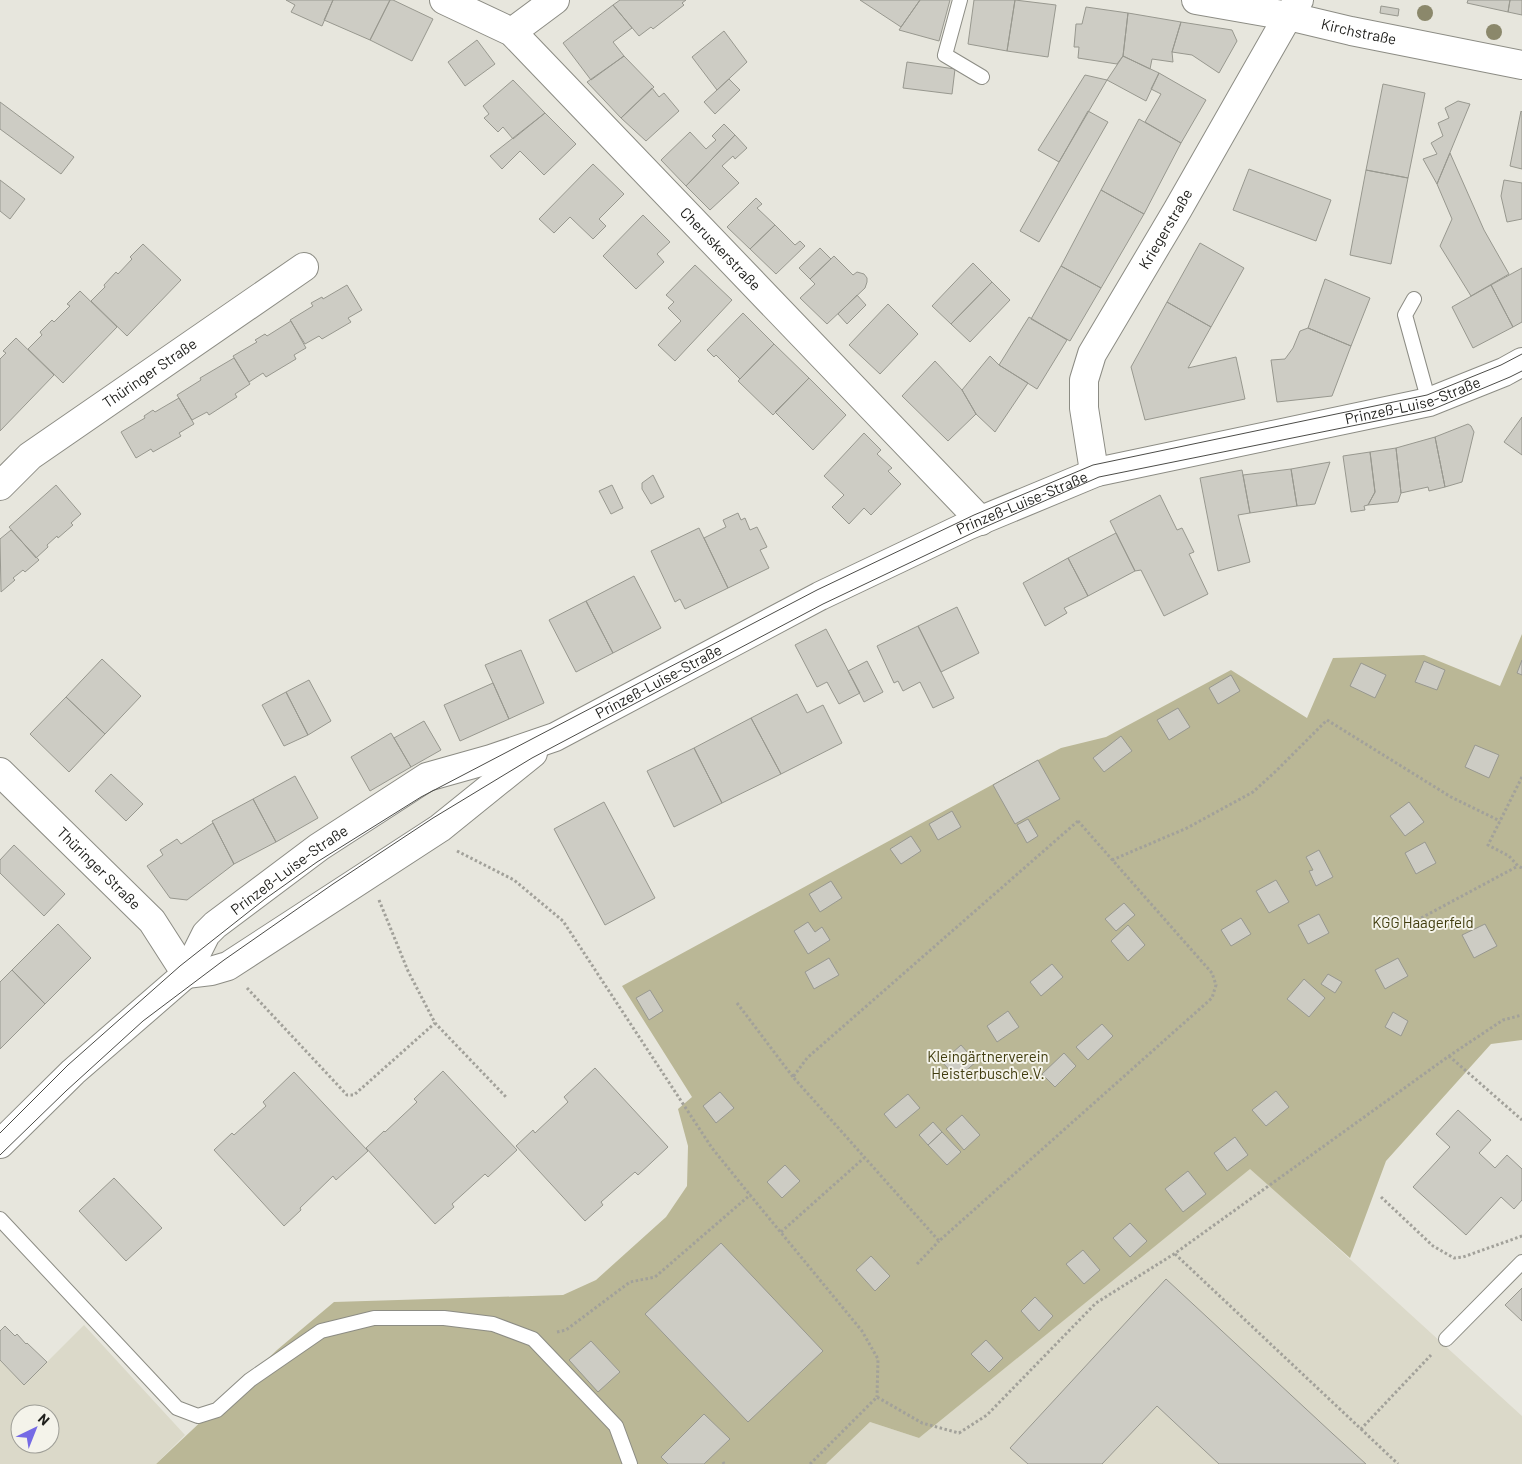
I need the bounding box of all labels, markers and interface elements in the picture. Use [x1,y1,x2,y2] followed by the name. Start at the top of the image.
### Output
[1320,14,1398,48] street label: Kirchstraße
[1134,185,1196,272] street label: Kriegerstraße
[677,203,765,294] street label: Cheruskerstraße
[99,334,200,411] street label: Thüringer Straße
[1343,372,1483,428] street label: Prinzeß-Luise-Straße
[953,467,1090,538] street label: Prinzeß-Luise-Straße
[592,640,725,722] street label: Prinzeß-Luise-Straße
[227,821,351,918] street label: Prinzeß-Luise-Straße
[54,823,145,913] street label: Thüringer Straße
[1372,913,1474,931] park label: KGG Haagerfeld
[927,1047,1049,1082] park label: Kleingärtnerverein Heisterbusch e.V.
[10,1404,60,1454] north arrow
[35,1410,53,1429] text: N

